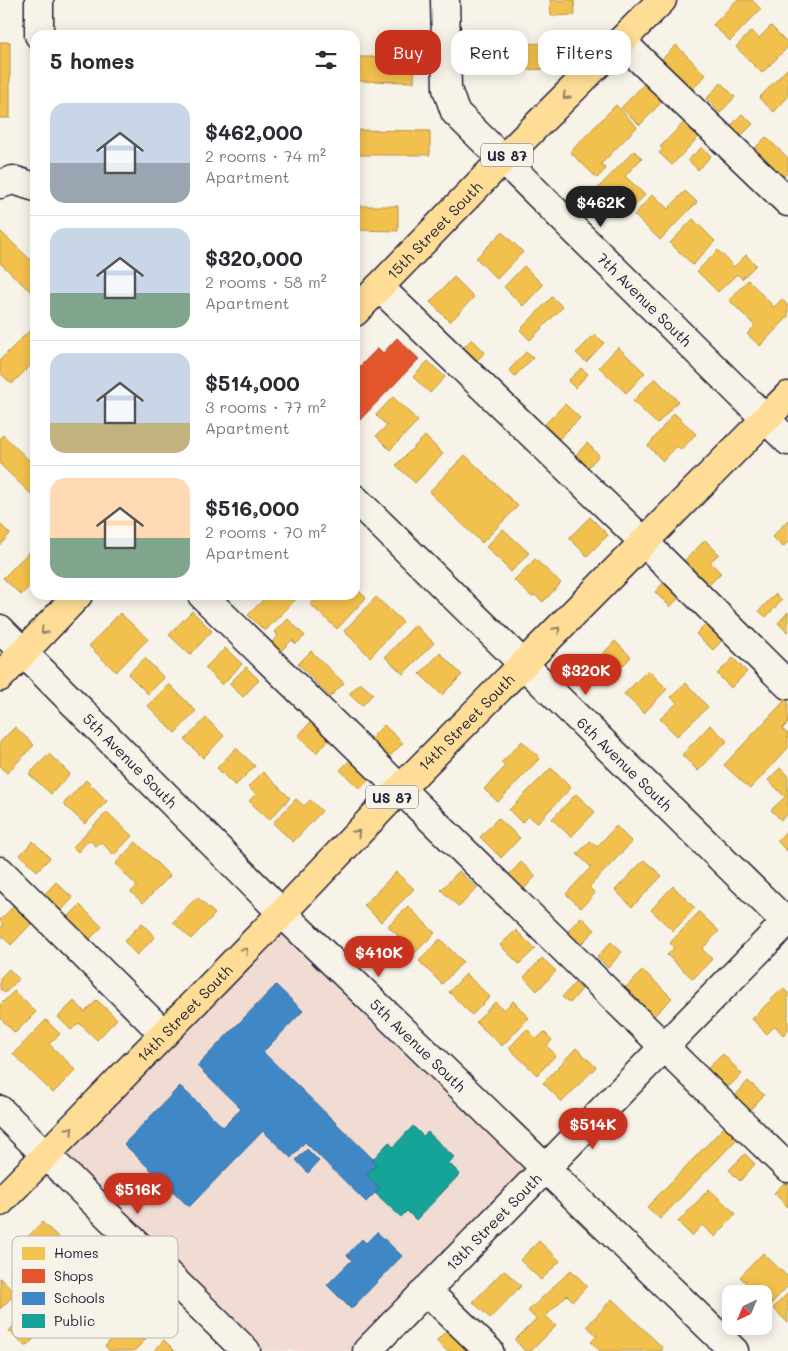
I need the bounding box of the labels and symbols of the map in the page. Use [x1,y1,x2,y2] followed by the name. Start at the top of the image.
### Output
[563,90,572,99] one-way arrow
[481,144,533,166] road number: US 87
[382,177,486,283] street label: 15th Street South
[566,186,636,228] pin: $462K
[593,248,696,351] street label: 7th Avenue South
[41,625,50,634] one-way arrow
[551,627,560,636] one-way arrow
[551,654,621,696] pin: $320K
[414,669,518,775] street label: 14th Street South
[79,709,182,812] street label: 5th Avenue South
[573,712,677,815] street label: 6th Avenue South
[366,786,418,809] road number: US 87
[351,830,360,839] one-way arrow
[344,936,414,978] pin: $410K
[239,948,248,957] one-way arrow
[132,960,236,1066] street label: 14th Street South
[366,994,471,1096] street label: 5th Avenue South
[558,1108,628,1150] pin: $514K
[65,1126,74,1135] one-way arrow
[441,1169,546,1275] street label: 13th Street South
[103,1172,173,1215] pin: $516K
[12,1236,178,1338] legend
[54,1243,99,1262] text: Homes
[54,1266,94,1285] text: Shops
[722,1285,772,1335] north arrow
[54,1288,105,1307] text: Schools
[54,1311,95,1330] text: Public

